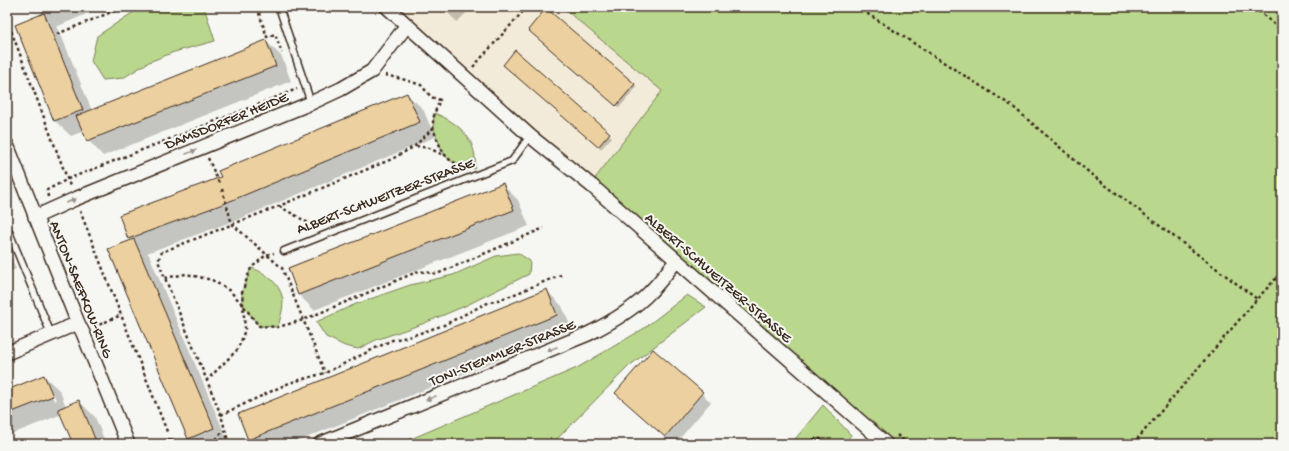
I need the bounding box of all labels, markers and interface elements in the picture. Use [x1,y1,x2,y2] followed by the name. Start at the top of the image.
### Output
[161,89,292,155] street label: DAMSDORFER HEIDE
[186,148,198,154] one-way arrow
[294,154,478,239] street label: ALBERT-SCHWEITZER-STRASSE
[65,198,77,204] one-way arrow
[640,210,795,348] street label: ALBERT-SCHWEITZER-STRASSE
[44,219,116,361] street label: ANTON-SAEFKOW-RING
[426,316,579,392] street label: TONI-STEMMLER-STRASSE
[546,346,557,352] one-way arrow
[426,395,437,401] one-way arrow

